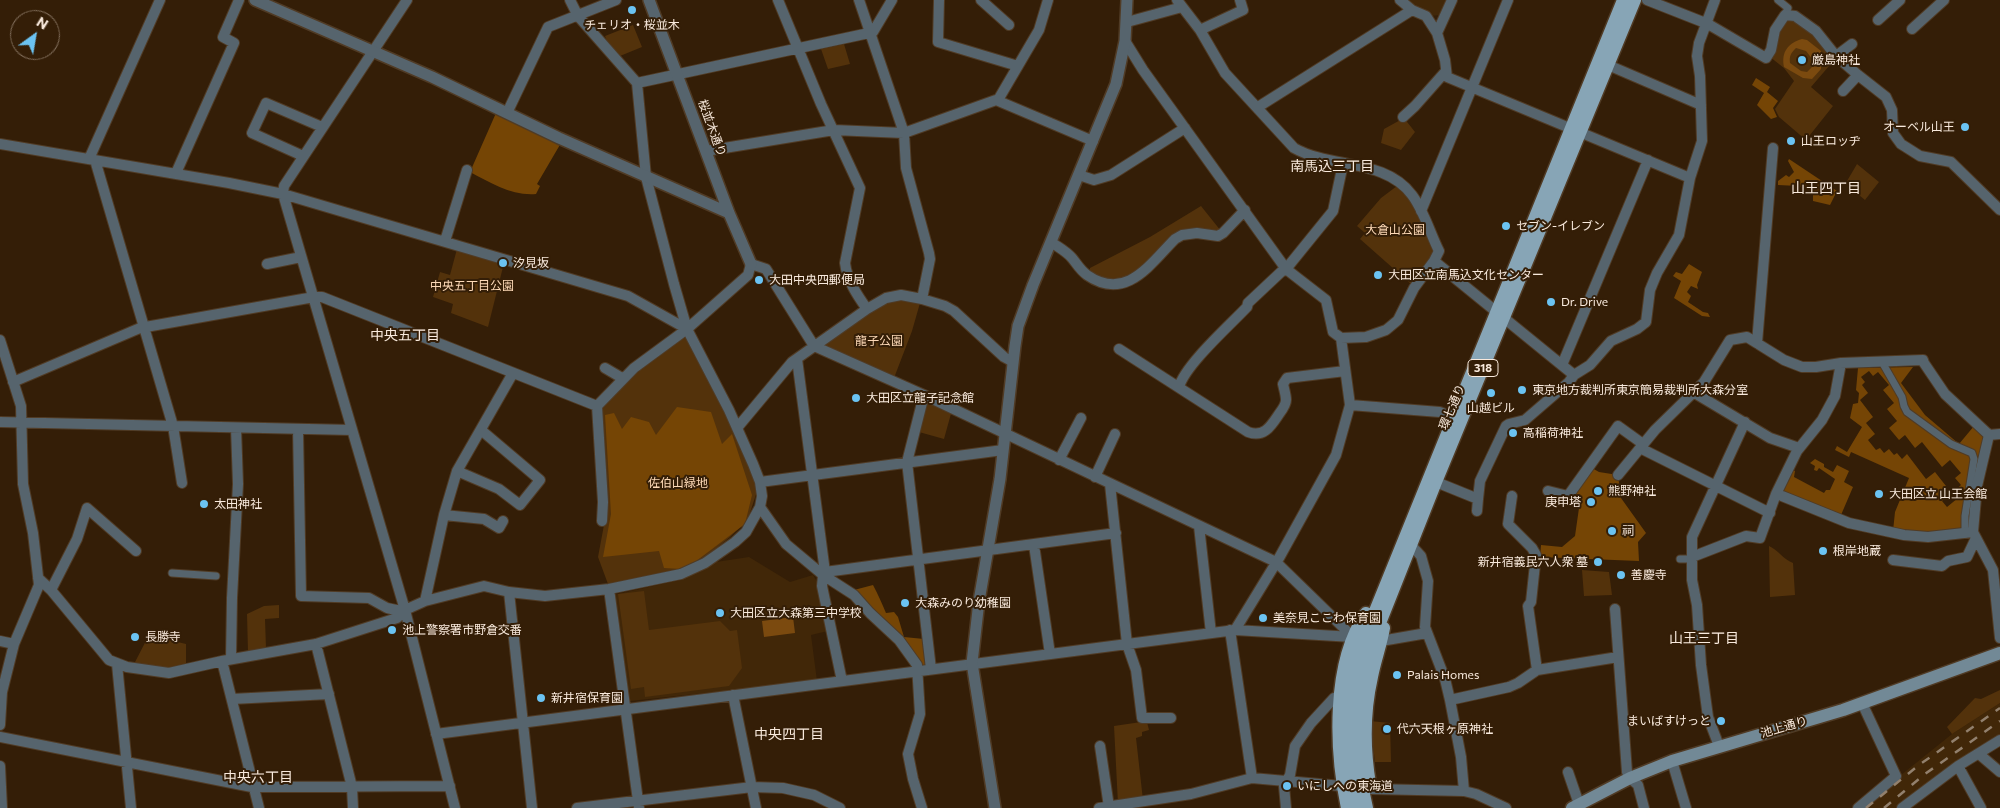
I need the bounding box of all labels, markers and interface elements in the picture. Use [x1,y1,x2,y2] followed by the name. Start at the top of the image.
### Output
[626,4,638,16] marker: チェリオ・桜並木
[10,10,60,60] north arrow
[34,13,52,33] text: N
[584,18,680,32] place label: チェリオ・桜並木
[1812,53,1860,67] place label: 厳島神社
[1796,54,1808,66] marker: 厳島神社
[695,97,729,159] street label: 桜並木通り
[1883,120,1955,134] place label: オーベル山王
[1959,121,1971,133] marker: オーベル山王
[1801,134,1861,148] place label: 山王ロッヂ
[1785,135,1797,147] marker: 山王ロッヂ
[1290,158,1374,174] district label: 南馬込三丁目
[1791,180,1861,196] district label: 山王四丁目
[1516,219,1605,233] place label: セブン-イレブン
[1500,220,1512,232] marker: セブン-イレブン
[1365,223,1425,237] park label: 大倉山公園
[513,256,549,270] place label: 汐見坂
[497,257,509,269] marker: 汐見坂
[1388,268,1544,282] place label: 大田区立南馬込文化センター
[1372,269,1384,281] marker: 大田区立南馬込文化センター
[769,273,865,287] place label: 大田中央四郵便局
[753,274,765,286] marker: 大田中央四郵便局
[430,279,514,293] park label: 中央五丁目公園
[1561,295,1608,309] place label: Dr. Drive
[1545,296,1557,308] marker: Dr. Drive
[370,327,440,343] district label: 中央五丁目
[855,334,903,348] park label: 龍子公園
[1468,359,1498,376] road number: 318
[1436,382,1468,432] street label: 環七通り
[1532,383,1748,397] place label: 東京地方裁判所東京簡易裁判所大森分室
[1516,384,1528,396] marker: 東京地方裁判所東京簡易裁判所大森分室
[1485,387,1497,399] marker: 山越ビル
[866,391,974,405] place label: 大田区立龍子記念館
[850,392,862,404] marker: 大田区立龍子記念館
[1467,401,1515,415] place label: 山越ビル
[1523,426,1583,440] place label: 高稲荷神社
[1507,427,1519,439] marker: 高稲荷神社
[648,476,708,490] park label: 佐伯山緑地
[1608,484,1656,498] place label: 熊野神社
[1592,485,1604,497] marker: 熊野神社
[1889,487,1987,501] place label: 大田区立 山王会館
[1873,488,1885,500] marker: 大田区立 山王会館
[1545,495,1581,509] place label: 庚申塔
[1585,496,1597,508] marker: 庚申塔
[214,497,262,511] place label: 太田神社
[198,498,210,510] marker: 太田神社
[1622,524,1634,538] place label: 祠
[1606,525,1618,537] marker: 祠
[1833,544,1881,558] place label: 根岸地蔵
[1817,545,1829,557] marker: 根岸地蔵
[1478,555,1588,569] place label: 新井宿義民六人衆 墓
[1592,556,1604,568] marker: 新井宿義民六人衆 墓
[1631,568,1667,582] place label: 善慶寺
[1615,569,1627,581] marker: 善慶寺
[915,596,1011,610] place label: 大森みのり幼稚園
[899,597,911,609] marker: 大森みのり幼稚園
[730,606,862,620] place label: 大田区立大森第三中学校
[714,607,726,619] marker: 大田区立大森第三中学校
[1273,611,1381,625] place label: 美奈見ここわ保育園
[1257,612,1269,624] marker: 美奈見ここわ保育園
[402,623,522,637] place label: 池上警察署市野倉交番
[386,624,398,636] marker: 池上警察署市野倉交番
[145,630,181,644] place label: 長勝寺
[1669,630,1739,646] district label: 山王三丁目
[129,631,141,643] marker: 長勝寺
[1407,668,1479,682] place label: Palais Homes
[1391,669,1403,681] marker: Palais Homes
[551,691,623,705] place label: 新井宿保育園
[535,692,547,704] marker: 新井宿保育園
[1759,713,1809,741] street label: 池上通り
[1627,714,1711,728] place label: まいばすけっと
[1715,715,1727,727] marker: まいばすけっと
[1397,722,1493,736] place label: 代六天根ヶ原神社
[1381,723,1393,735] marker: 代六天根ヶ原神社
[754,726,824,742] district label: 中央四丁目
[223,769,293,785] district label: 中央六丁目
[1297,779,1393,793] place label: いにしへの東海道
[1281,780,1293,792] marker: いにしへの東海道

